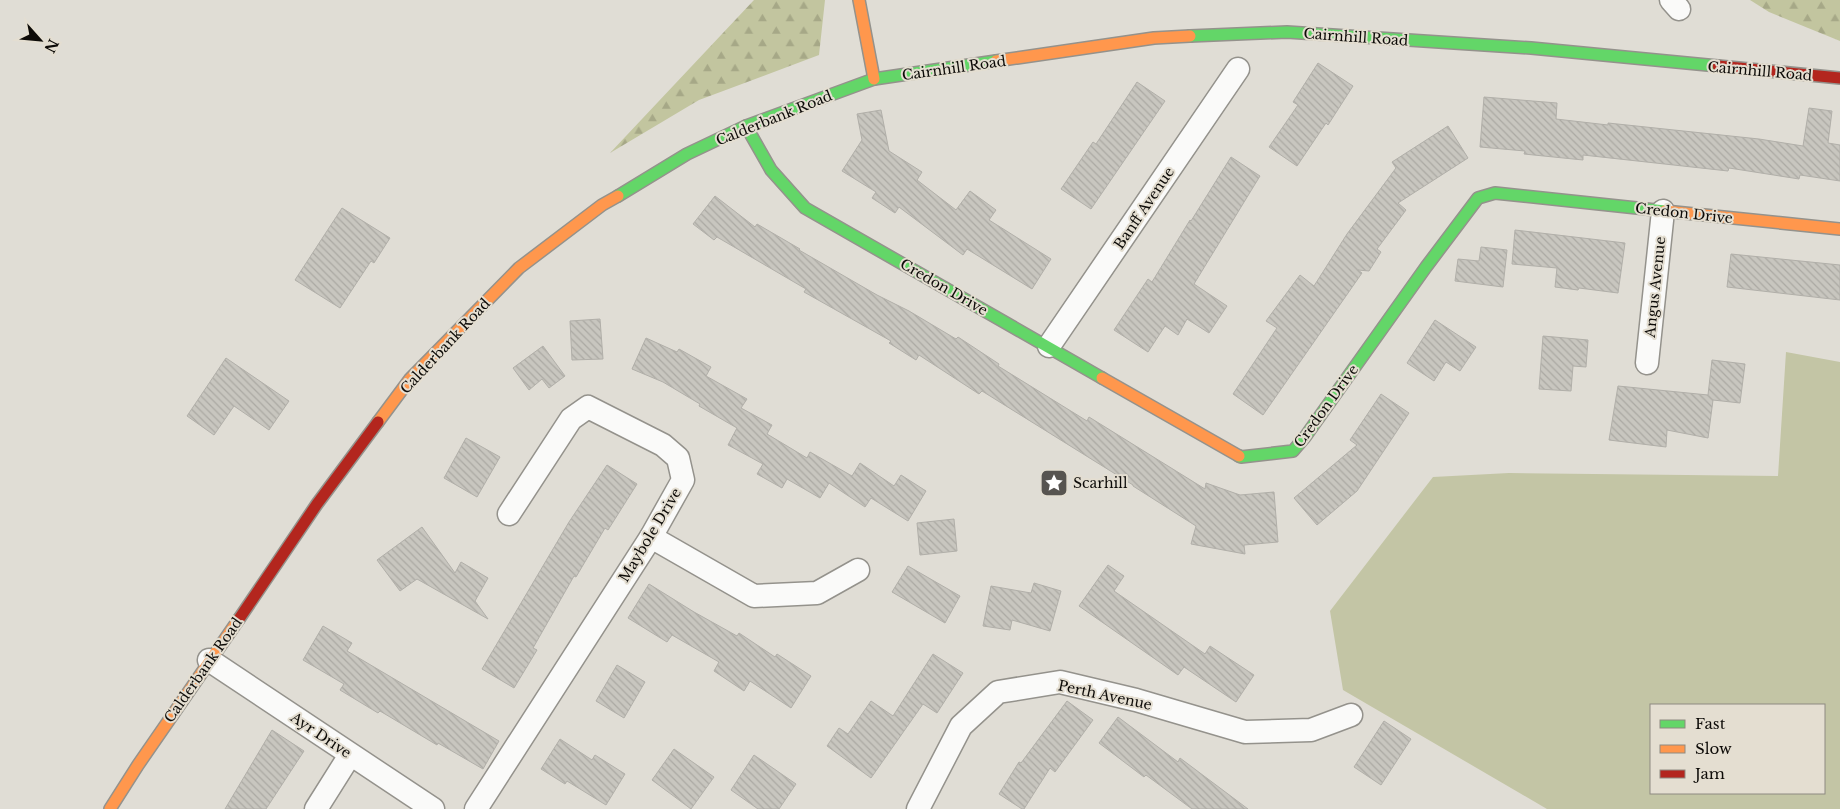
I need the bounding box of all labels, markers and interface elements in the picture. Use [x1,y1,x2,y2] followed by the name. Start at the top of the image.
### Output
[15,15,65,65] north arrow
[1303,24,1409,50] street label: Cairnhill Road
[41,36,63,56] text: N
[901,52,1008,84] street label: Cairnhill Road
[1707,57,1814,85] street label: Cairnhill Road
[713,86,835,150] street label: Calderbank Road
[1110,164,1178,252] street label: Banff Avenue
[1634,199,1734,227] street label: Credon Drive
[1641,236,1669,339] street label: Angus Avenue
[897,255,991,319] street label: Credon Drive
[396,294,494,397] street label: Calderbank Road
[1290,361,1362,451] street label: Credon Drive
[1039,468,1069,498] place icon: Scarhill
[1073,474,1128,492] place label: Scarhill
[615,485,685,585] street label: Maybole Drive
[160,614,246,726] street label: Calderbank Road
[1056,676,1154,714] street label: Perth Avenue
[1650,704,1825,794] legend
[286,708,355,762] street label: Ayr Drive
[1695,714,1726,733] text: Fast
[1695,739,1732,758] text: Slow
[1693,764,1725,783] text: Jam

